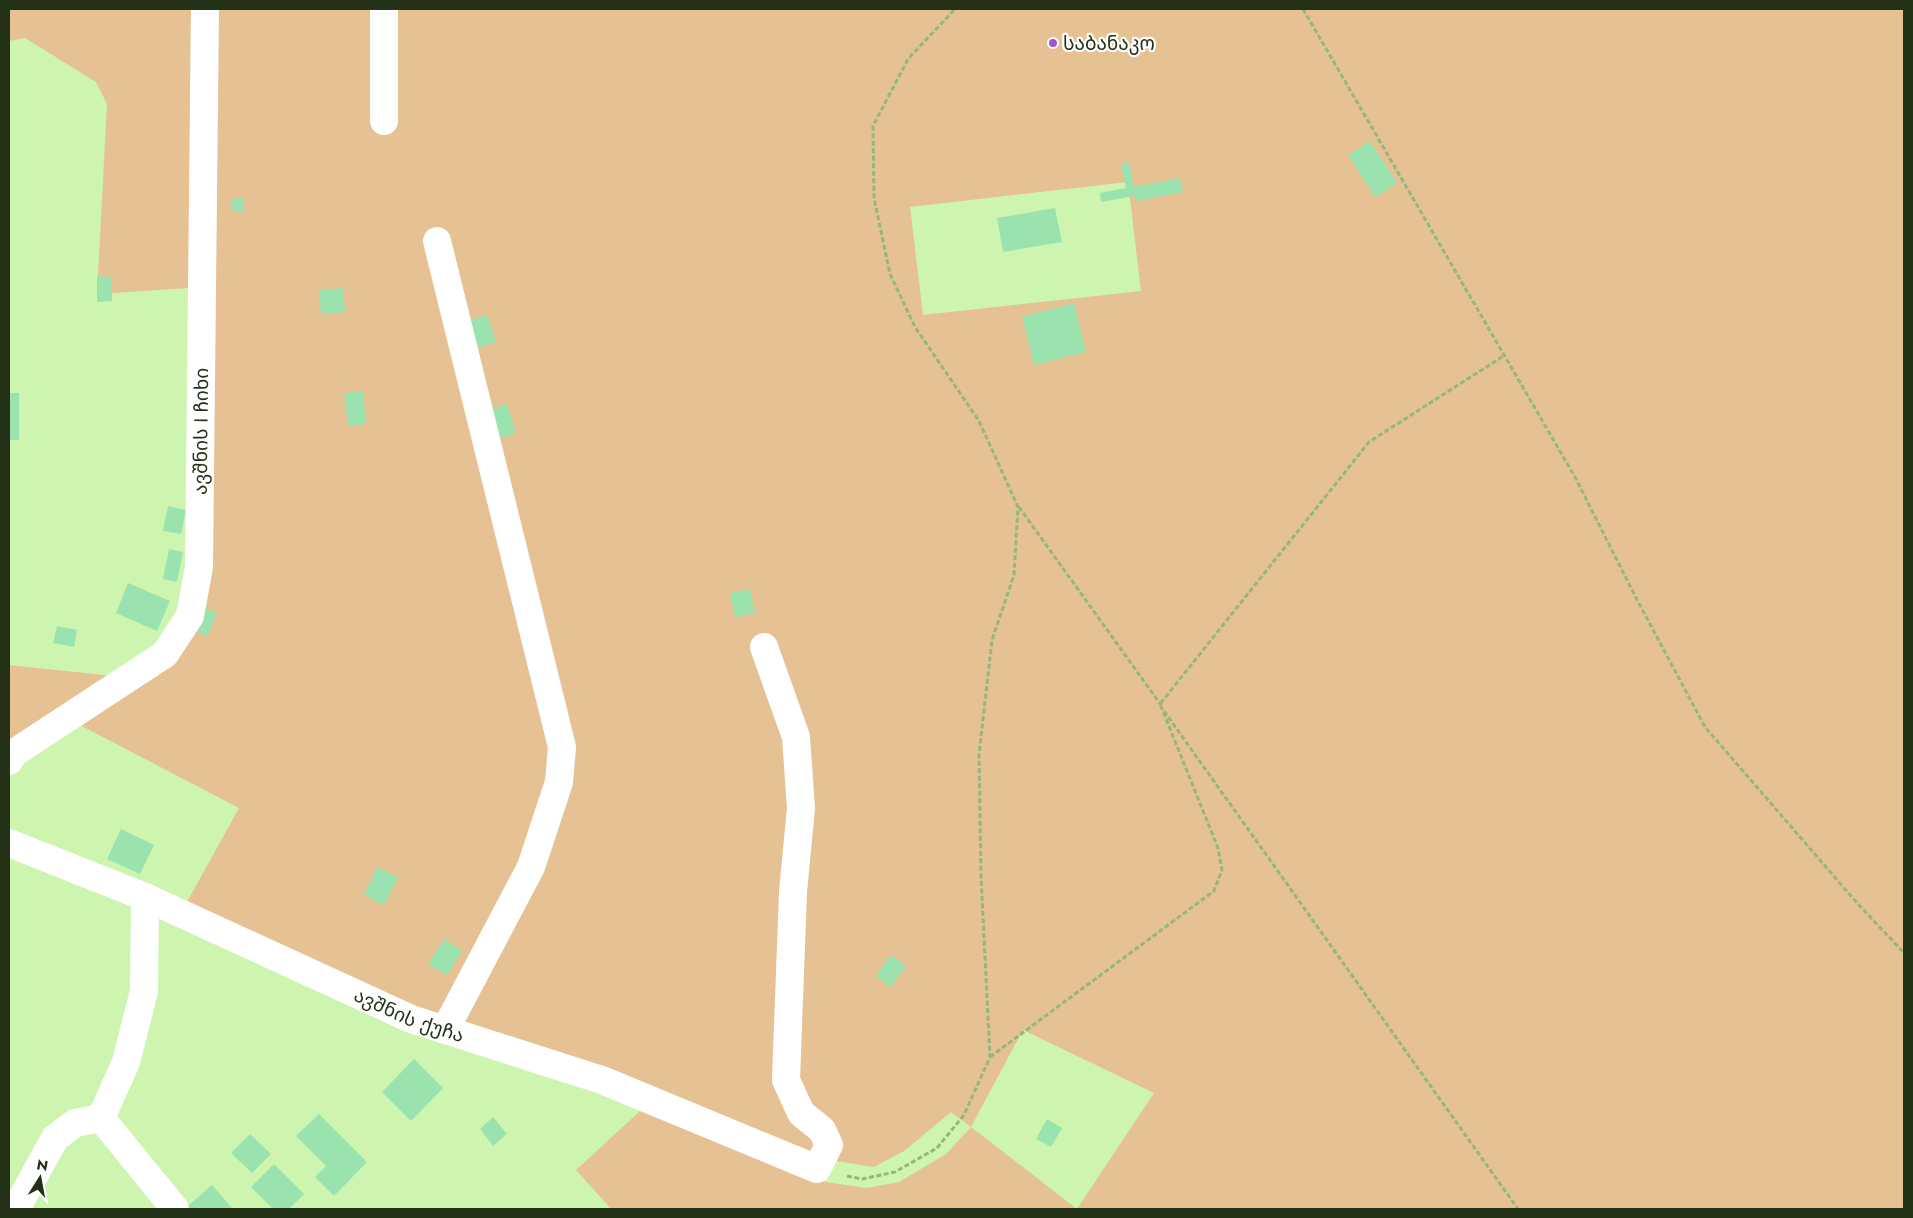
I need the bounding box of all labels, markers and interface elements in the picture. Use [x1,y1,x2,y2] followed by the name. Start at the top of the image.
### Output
[1063,30,1155,57] place label: საბანაკო
[1047,37,1059,49] marker: საბანაკო
[186,368,215,495] street label: ავშნის I ჩიხი
[350,981,468,1049] street label: ავშნის ქუჩა
[15,1153,65,1203] north arrow
[35,1154,50,1176] text: N

